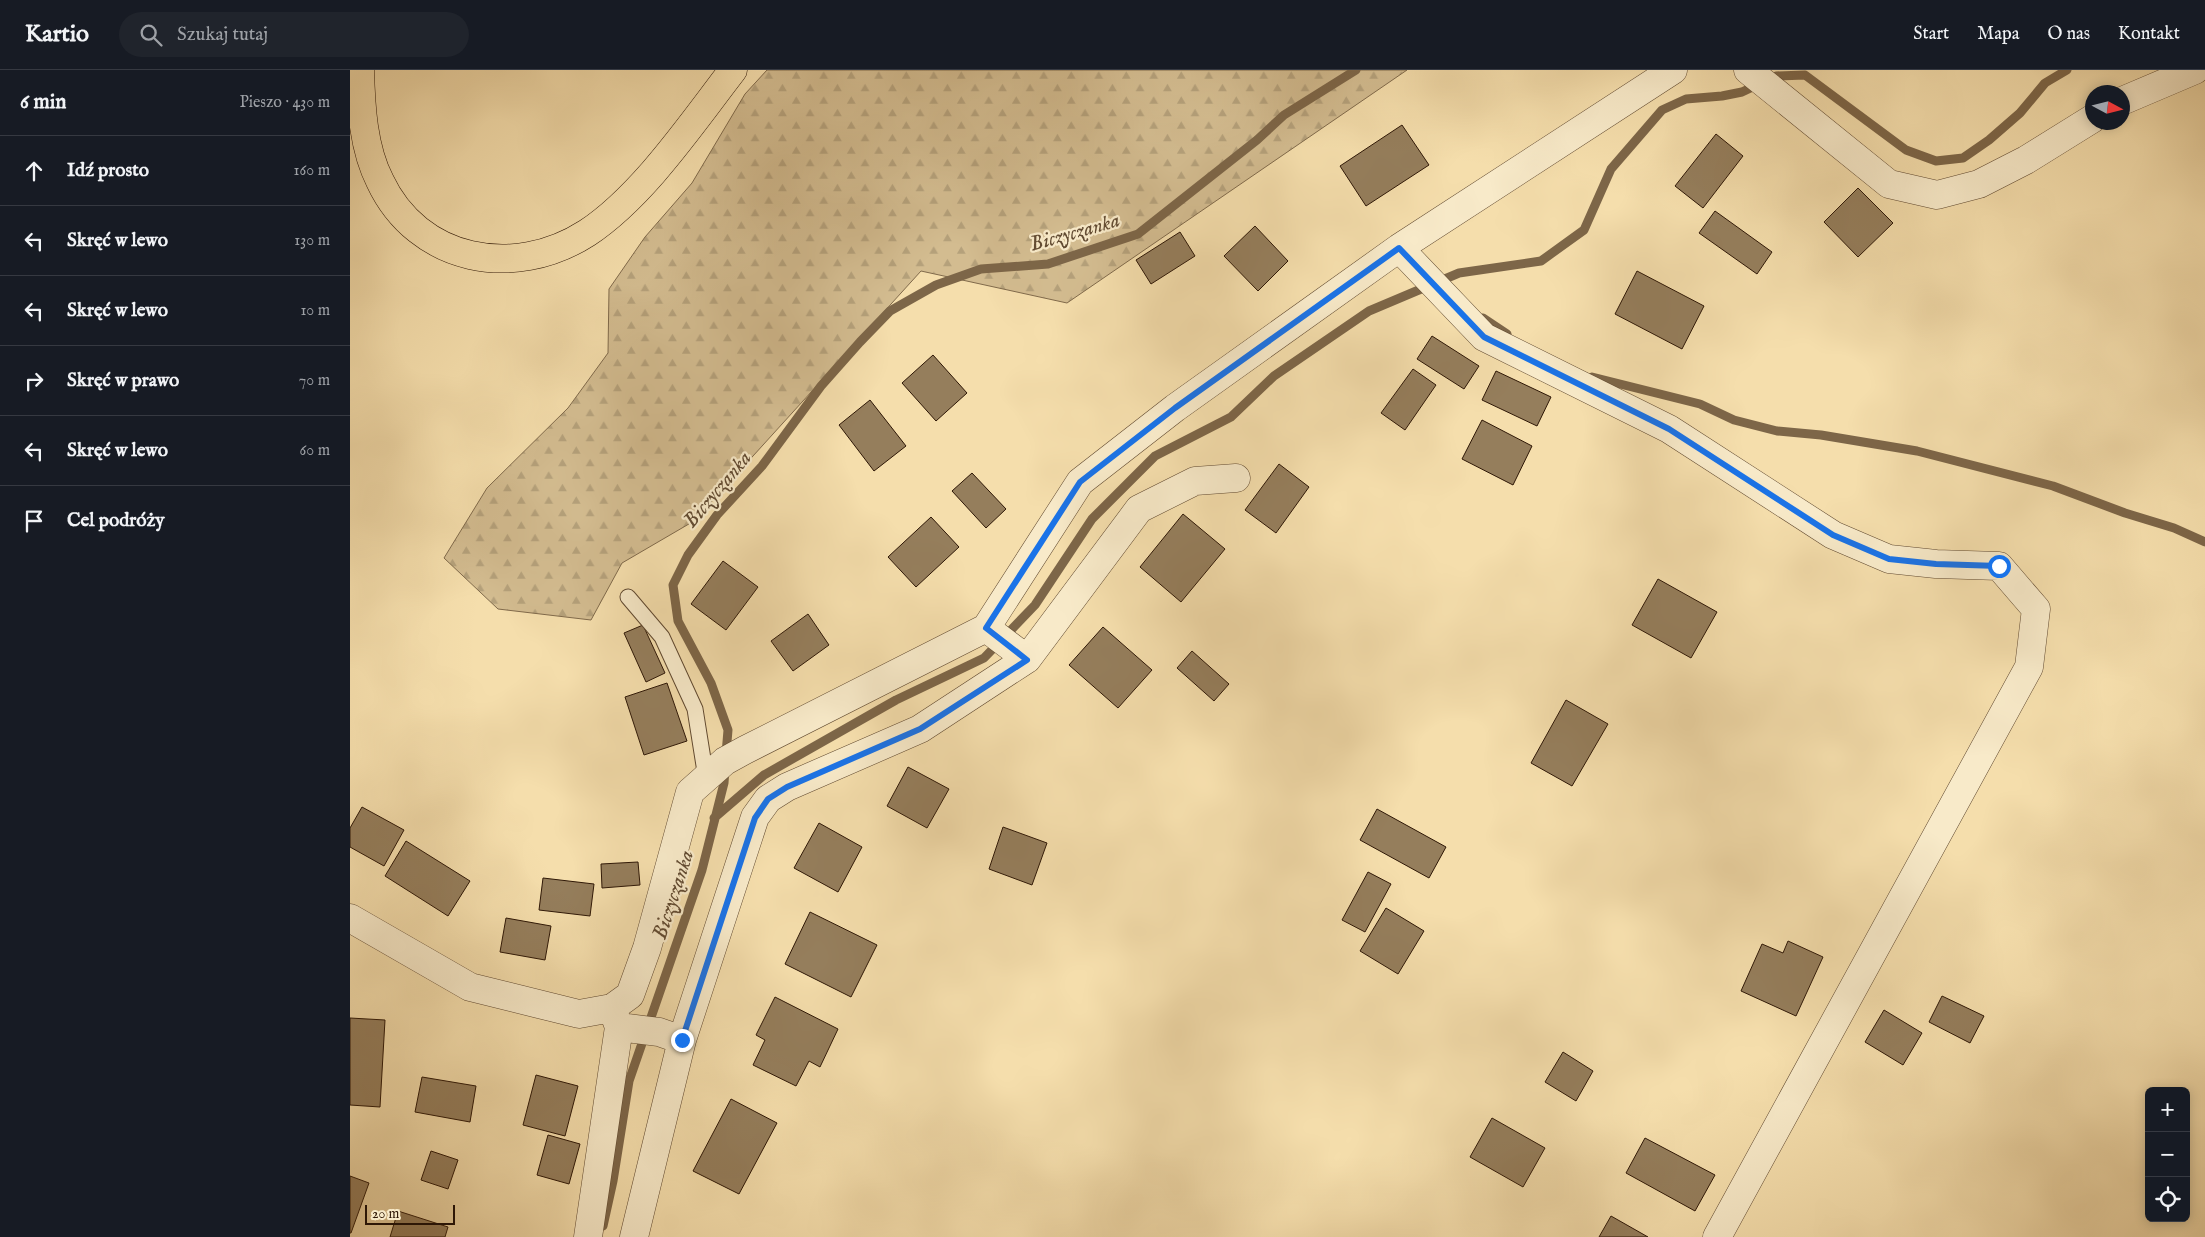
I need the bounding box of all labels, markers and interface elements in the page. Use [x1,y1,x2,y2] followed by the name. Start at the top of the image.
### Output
[119,12,469,57] search box
[25,19,89,50] text: Kartio
[137,21,165,49] icon: search
[177,23,268,47] text: Szukaj tutaj
[1913,23,1949,46] text: Start
[1977,23,2020,46] text: Mapa
[2048,23,2090,46] text: O nas
[2118,23,2180,46] text: Kontakt
[2085,85,2130,130] north arrow
[20,89,66,116] text: 6 min
[239,93,330,113] text: Pieszo · 430 m
[20,157,48,185] icon: ahead
[67,159,149,183] text: Idź prosto
[294,161,330,181] text: 160 m
[1027,207,1123,259] water label: Biczyczanka
[20,227,48,255] icon: left
[67,229,168,253] text: Skręć w lewo
[294,231,330,251] text: 130 m
[20,297,48,325] icon: left
[67,299,168,323] text: Skręć w lewo
[300,301,330,321] text: 10 m
[20,367,48,395] icon: right
[67,369,179,393] text: Skręć w prawo
[299,371,330,391] text: 70 m
[20,437,48,465] icon: left
[67,439,168,463] text: Skręć w lewo
[300,441,330,461] text: 60 m
[678,446,758,534] water label: Biczyczanka
[20,507,48,535] icon: arrive
[67,509,165,533] text: Cel podróży
[1988,555,2011,578] route start
[647,847,701,943] water label: Biczyczanka
[671,1029,694,1052] route end
[2145,1087,2190,1222] map controls
[2145,1087,2190,1132] button: +
[2145,1132,2190,1177] button: −
[2145,1177,2190,1222] button: locate
[365,1202,455,1225] scale bar
[372,1205,399,1223] text: 20 m

